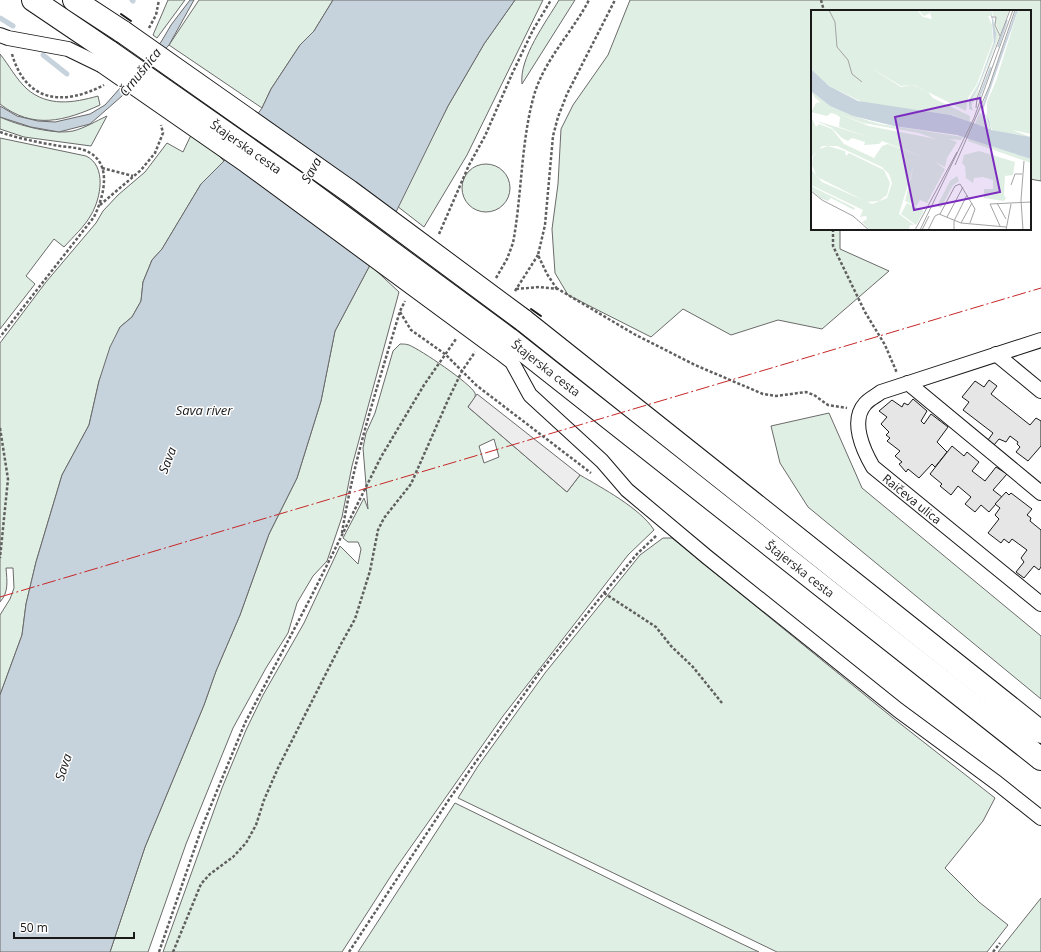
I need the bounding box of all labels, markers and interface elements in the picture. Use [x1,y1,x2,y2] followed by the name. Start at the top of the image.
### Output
[811,10,1031,230] inset map
[115,44,165,100] water label: Črnušnica
[207,116,285,178] street label: Štajerska cesta
[297,153,326,186] water label: Sava
[508,336,584,400] street label: Štajerska cesta
[176,401,233,419] water label: Sava river
[154,443,181,476] water label: Sava
[879,470,945,528] street label: Raičeva ulica
[762,537,838,601] street label: Štajerska cesta
[50,751,76,783] water label: Sava
[14,914,134,940] scale bar
[20,919,48,936] text: 50 m

